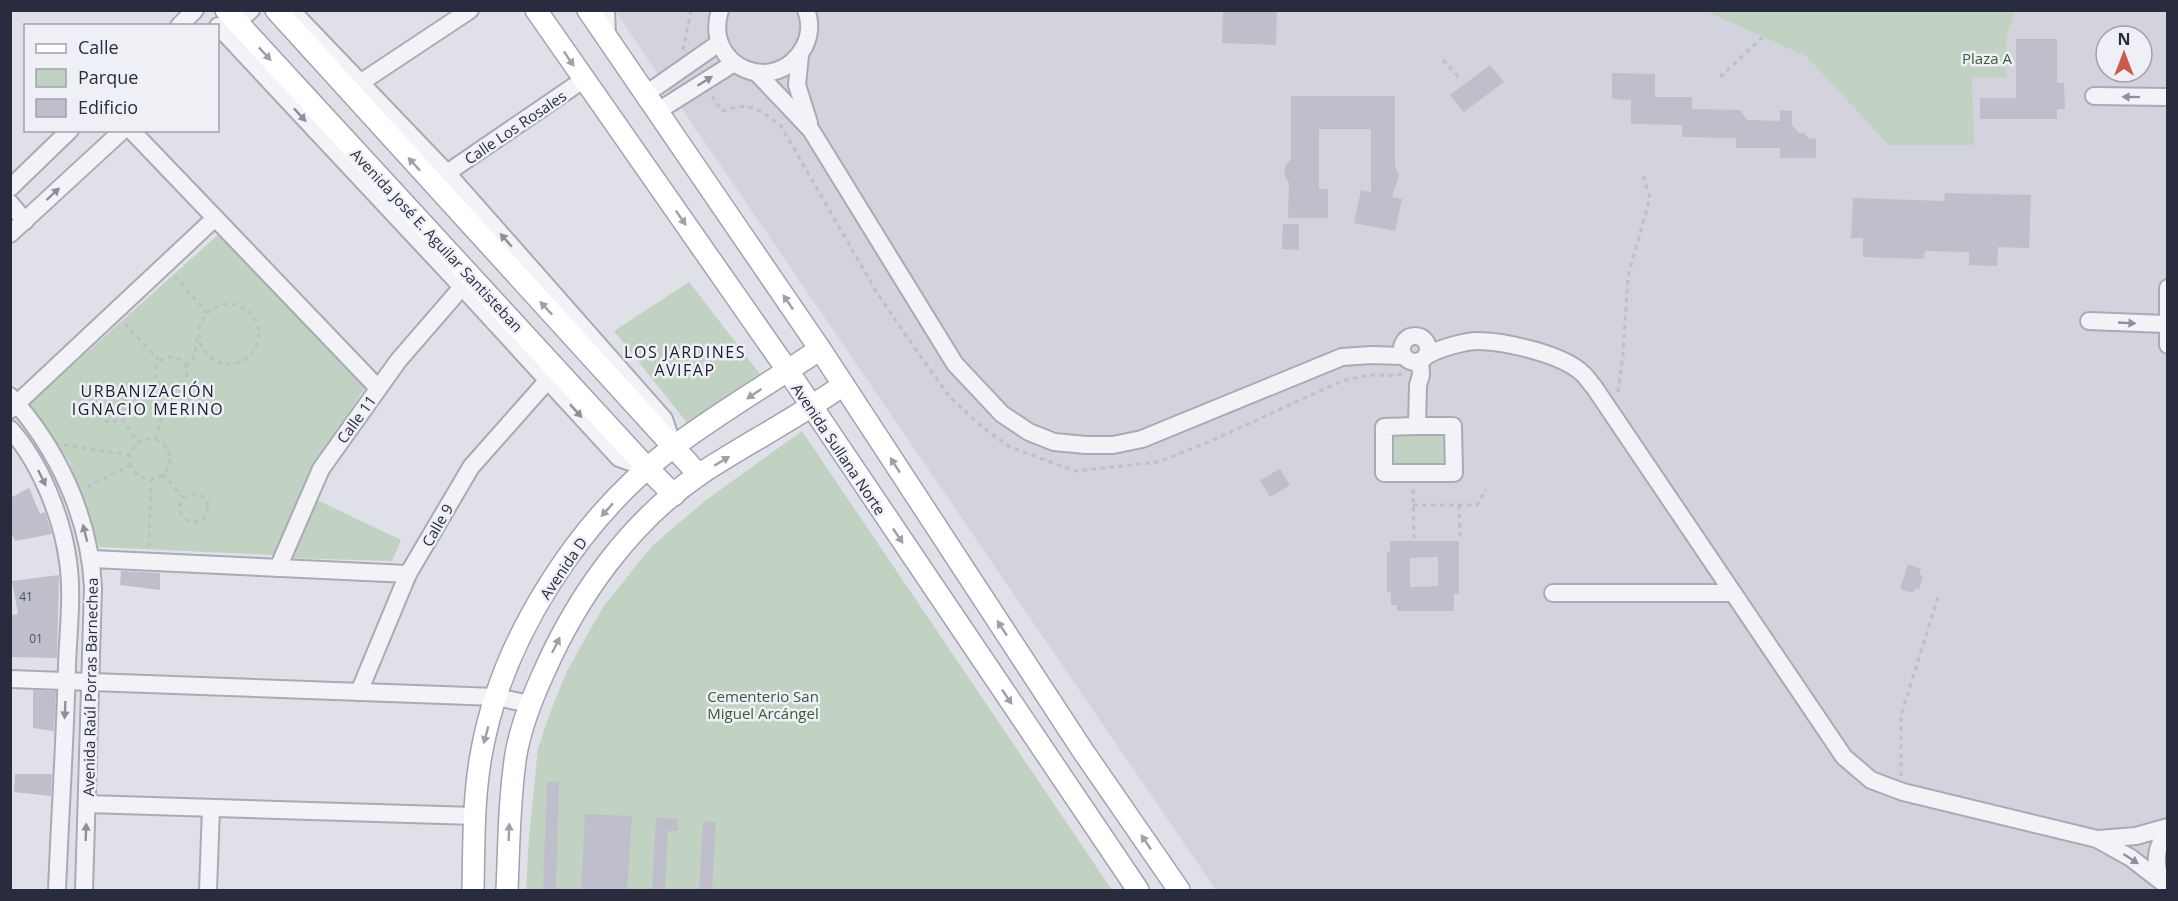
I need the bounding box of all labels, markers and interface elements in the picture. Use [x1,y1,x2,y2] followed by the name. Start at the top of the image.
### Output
[24,24,219,132] legend
[2094,24,2154,84] north arrow
[2117,28,2131,50] text: N
[78,35,119,59] text: Calle
[258,46,272,61] one-way arrow
[1962,48,2012,68] park label: Plaza A
[563,51,574,67] one-way arrow
[78,65,138,89] text: Parque
[697,75,714,86] one-way arrow
[460,86,570,168] street label: Calle Los Rosales
[2121,92,2140,101] one-way arrow
[78,95,138,119] text: Edificio
[293,107,306,122] one-way arrow
[347,144,527,336] street label: Avenida José E. Aguilar Santisteban
[407,157,421,172] one-way arrow
[46,188,60,202] one-way arrow
[675,210,687,226] one-way arrow
[500,233,513,248] one-way arrow
[783,294,794,310] one-way arrow
[539,301,553,316] one-way arrow
[2118,318,2137,327] one-way arrow
[624,341,746,381] district label: LOS JARDINES AVIFAP
[787,379,891,519] street label: Avenida Sullana Norte
[72,380,224,420] district label: URBANIZACIÓN IGNACIO MERINO
[746,388,762,399] one-way arrow
[332,391,380,447] street label: Calle 11
[569,403,582,418] one-way arrow
[714,456,731,466] one-way arrow
[890,456,901,473] one-way arrow
[37,469,46,486] one-way arrow
[417,500,457,550] street label: Calle 9
[601,502,614,517] one-way arrow
[80,524,90,542] one-way arrow
[892,527,903,544] one-way arrow
[535,533,591,603] street label: Avenida D
[78,577,102,797] street label: Avenida Raúl Porras Barnechea
[19,588,33,605] house number: 41
[997,620,1008,636] one-way arrow
[29,630,43,647] house number: 01
[551,636,561,654] one-way arrow
[707,686,819,723] park label: Cementerio San Miguel Arcángel
[1001,689,1012,705] one-way arrow
[61,701,70,720] one-way arrow
[480,725,490,744] one-way arrow
[82,823,91,842] one-way arrow
[505,823,514,842] one-way arrow
[1140,835,1152,851] one-way arrow
[2123,853,2139,864] one-way arrow

